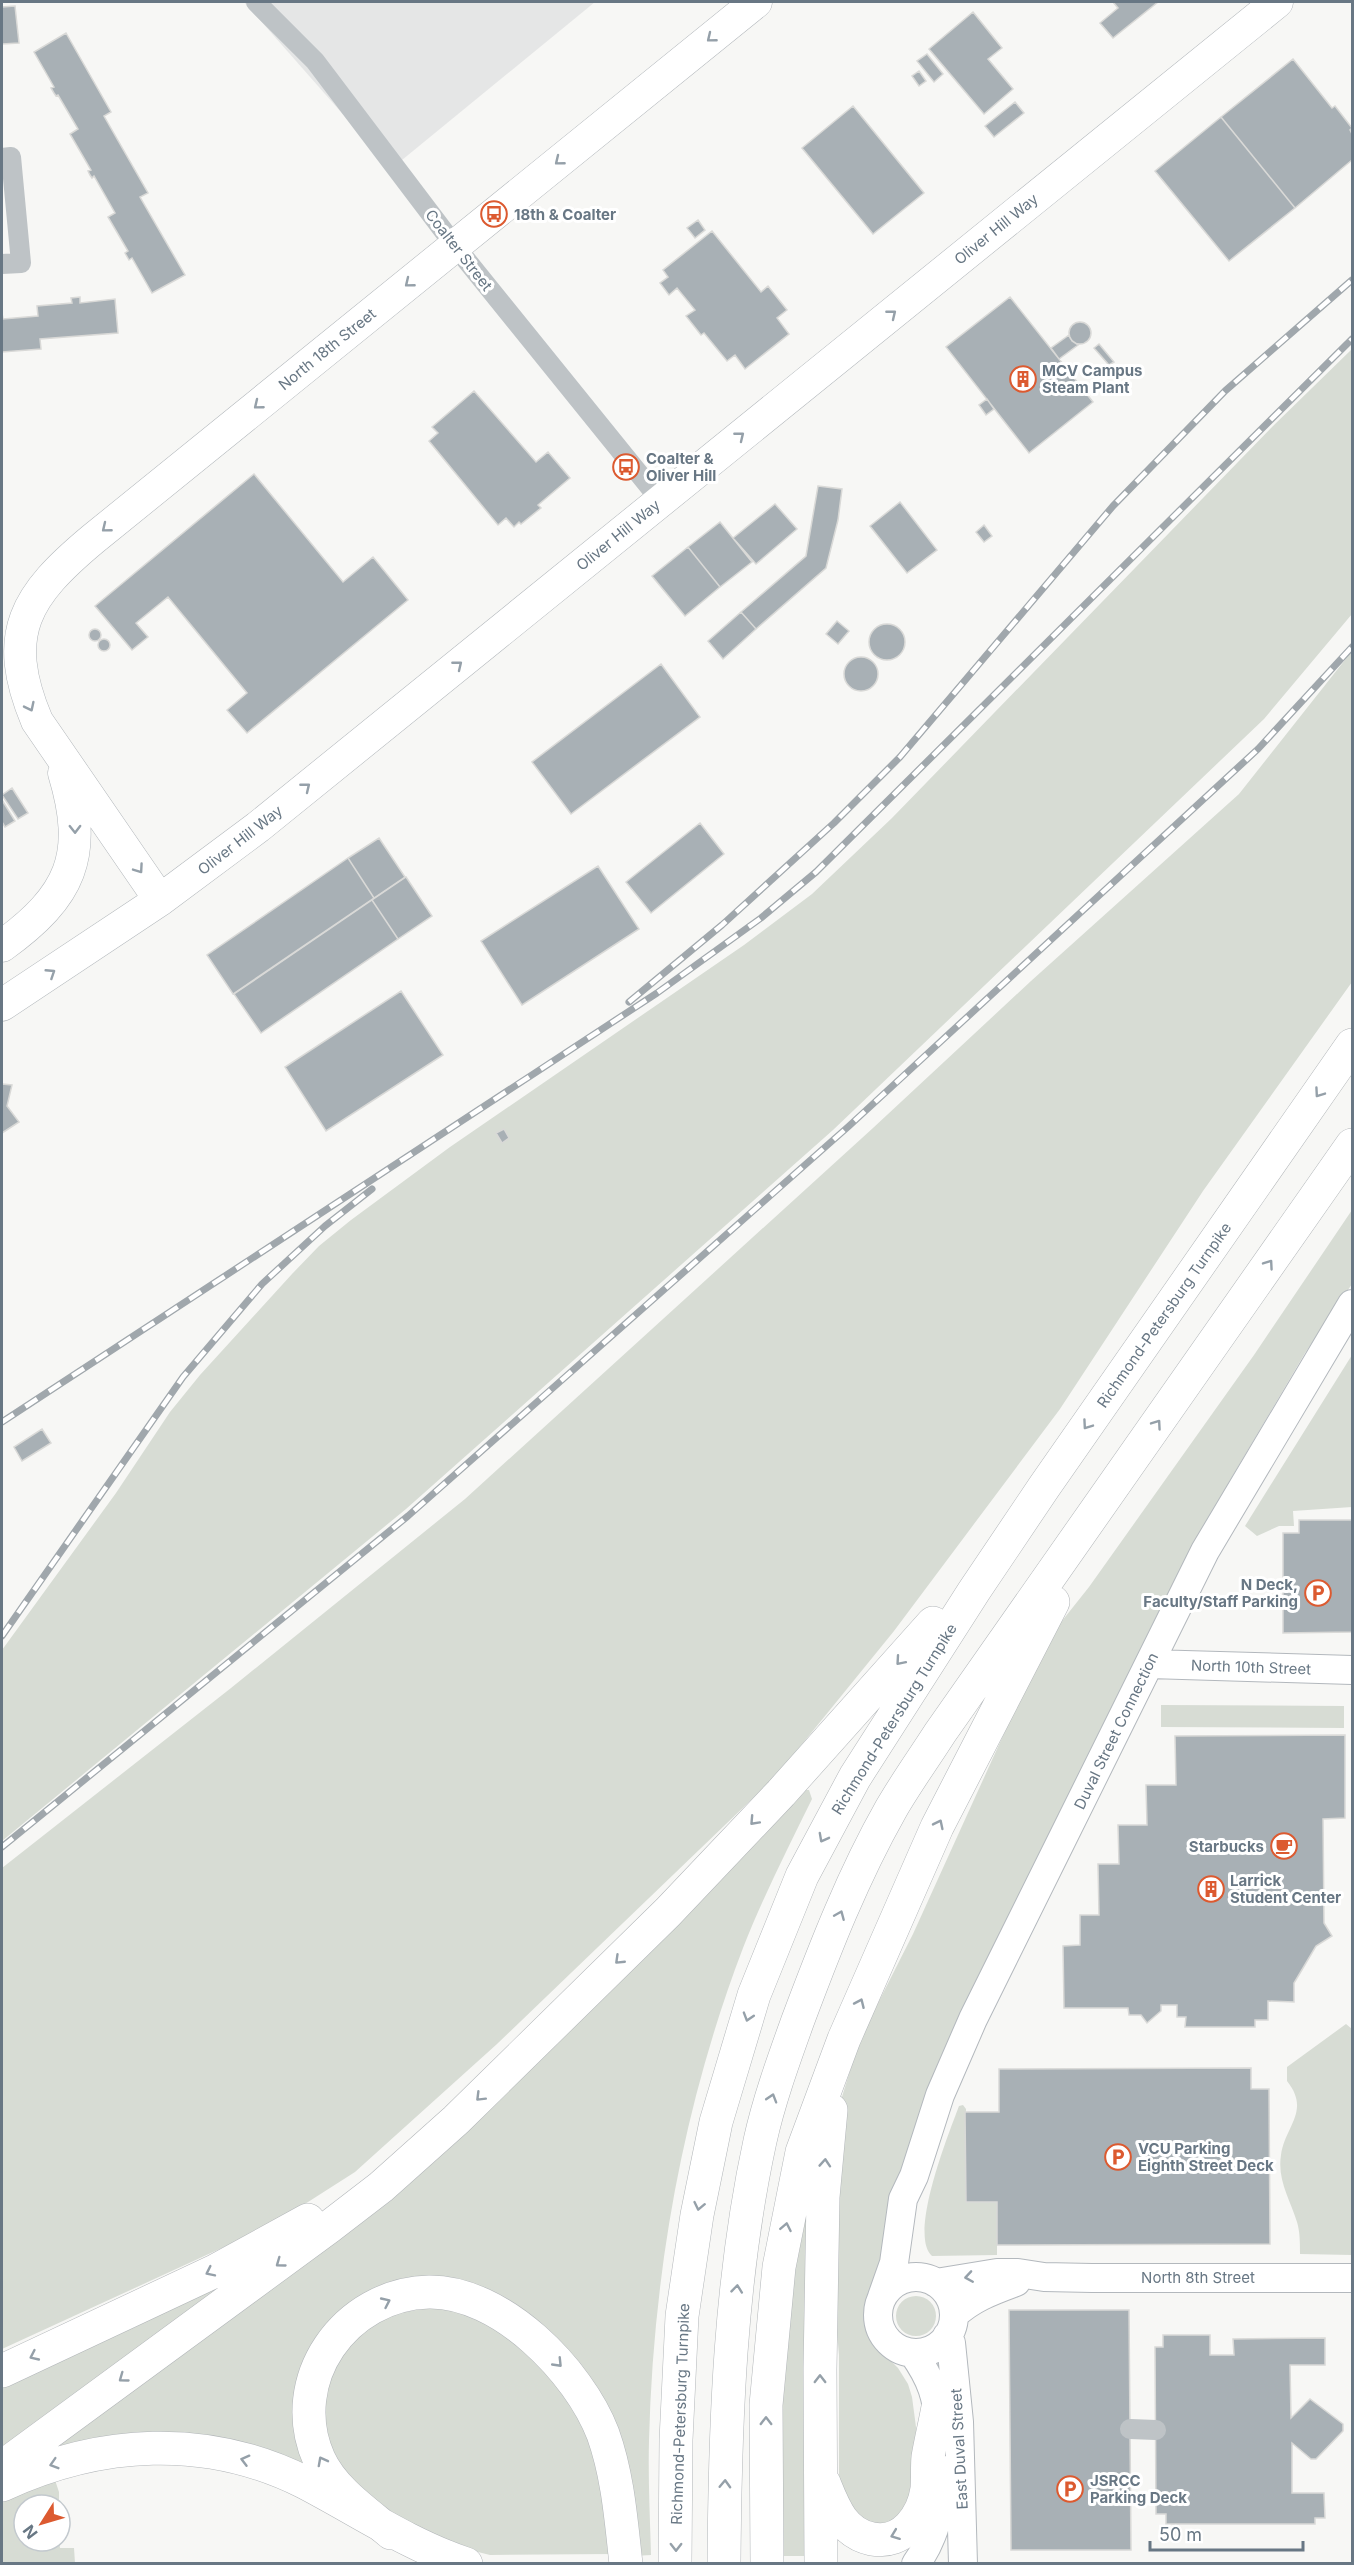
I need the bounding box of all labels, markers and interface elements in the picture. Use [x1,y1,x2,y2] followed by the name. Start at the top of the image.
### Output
[707,31,718,42] one-way arrow
[555,154,566,165] one-way arrow
[950,189,1042,269] street label: Oliver Hill Way
[479,199,509,229] bus stop icon: 18th & Coalter
[514,205,616,224] place label: 18th & Coalter
[421,206,497,295] street label: Coalter Street
[405,275,416,286] one-way arrow
[274,304,380,394] street label: North 18th Street
[885,310,896,321] one-way arrow
[1042,361,1143,397] place label: MCV Campus Steam Plant
[1008,364,1038,394] building icon: MCV Campus Steam Plant
[254,398,265,409] one-way arrow
[733,433,744,444] one-way arrow
[646,449,716,485] place label: Coalter & Oliver Hill
[611,452,641,482] bus stop icon: Coalter & Oliver Hill
[572,495,664,575] street label: Oliver Hill Way
[102,521,113,532] one-way arrow
[451,661,462,672] one-way arrow
[22,701,34,712] one-way arrow
[300,784,311,795] one-way arrow
[194,801,287,879] street label: Oliver Hill Way
[69,825,81,834] one-way arrow
[132,862,143,873] one-way arrow
[44,969,55,980] one-way arrow
[1315,1087,1326,1098] one-way arrow
[1093,1219,1235,1411] street label: Richmond-Petersburg Turnpike
[1262,1260,1273,1271] one-way arrow
[1083,1419,1094,1430] one-way arrow
[1150,1419,1161,1430] one-way arrow
[1143,1575,1298,1611] place label: N Deck, Faculty/Staff Parking
[1303,1578,1333,1608] parking icon: N Deck, Faculty/Staff Parking
[827,1620,961,1818] street label: Richmond-Petersburg Turnpike
[1070,1649,1162,1813] street label: Duval Street Connection
[896,1655,907,1665] one-way arrow
[1191,1655,1312,1679] street label: North 10th Street
[751,1813,762,1824] one-way arrow
[931,1820,943,1831] one-way arrow
[819,1831,830,1842] one-way arrow
[1269,1831,1299,1861] cafe icon: Starbucks
[1189,1837,1264,1856] place label: Starbucks
[1230,1871,1341,1907] place label: Larrick Student Center
[1196,1874,1226,1904] building icon: Larrick Student Center
[833,1911,845,1922] one-way arrow
[615,1953,626,1964] one-way arrow
[853,1998,865,2009] one-way arrow
[743,2011,755,2022] one-way arrow
[476,2090,487,2101] one-way arrow
[765,2093,777,2104] one-way arrow
[1138,2139,1274,2175] place label: VCU Parking Eighth Street Deck
[1103,2142,1133,2172] parking icon: VCU Parking Eighth Street Deck
[818,2159,831,2168] one-way arrow
[693,2201,706,2211] one-way arrow
[779,2223,792,2233] one-way arrow
[276,2256,287,2267] one-way arrow
[206,2265,217,2277] one-way arrow
[1141,2268,1255,2287] street label: North 8th Street
[965,2271,974,2283] one-way arrow
[730,2285,742,2294] one-way arrow
[379,2297,390,2309] one-way arrow
[667,2303,693,2525] street label: Richmond-Petersburg Turnpike
[29,2348,40,2360] one-way arrow
[550,2355,561,2366] one-way arrow
[119,2371,130,2382] one-way arrow
[814,2375,826,2384] one-way arrow
[946,2388,972,2510] street label: East Duval Street
[760,2417,772,2426] one-way arrow
[241,2455,251,2468] one-way arrow
[49,2457,59,2469] one-way arrow
[318,2457,329,2468] one-way arrow
[1090,2471,1187,2507] place label: JSRCC Parking Deck
[1055,2474,1085,2504] parking icon: JSRCC Parking Deck
[719,2480,731,2489] one-way arrow
[12,2493,72,2553] north arrow
[1150,2514,1303,2552] scale bar
[18,2521,42,2543] text: N
[1159,2524,1202,2545] text: 50 m
[890,2528,901,2540] one-way arrow
[670,2542,682,2551] one-way arrow

